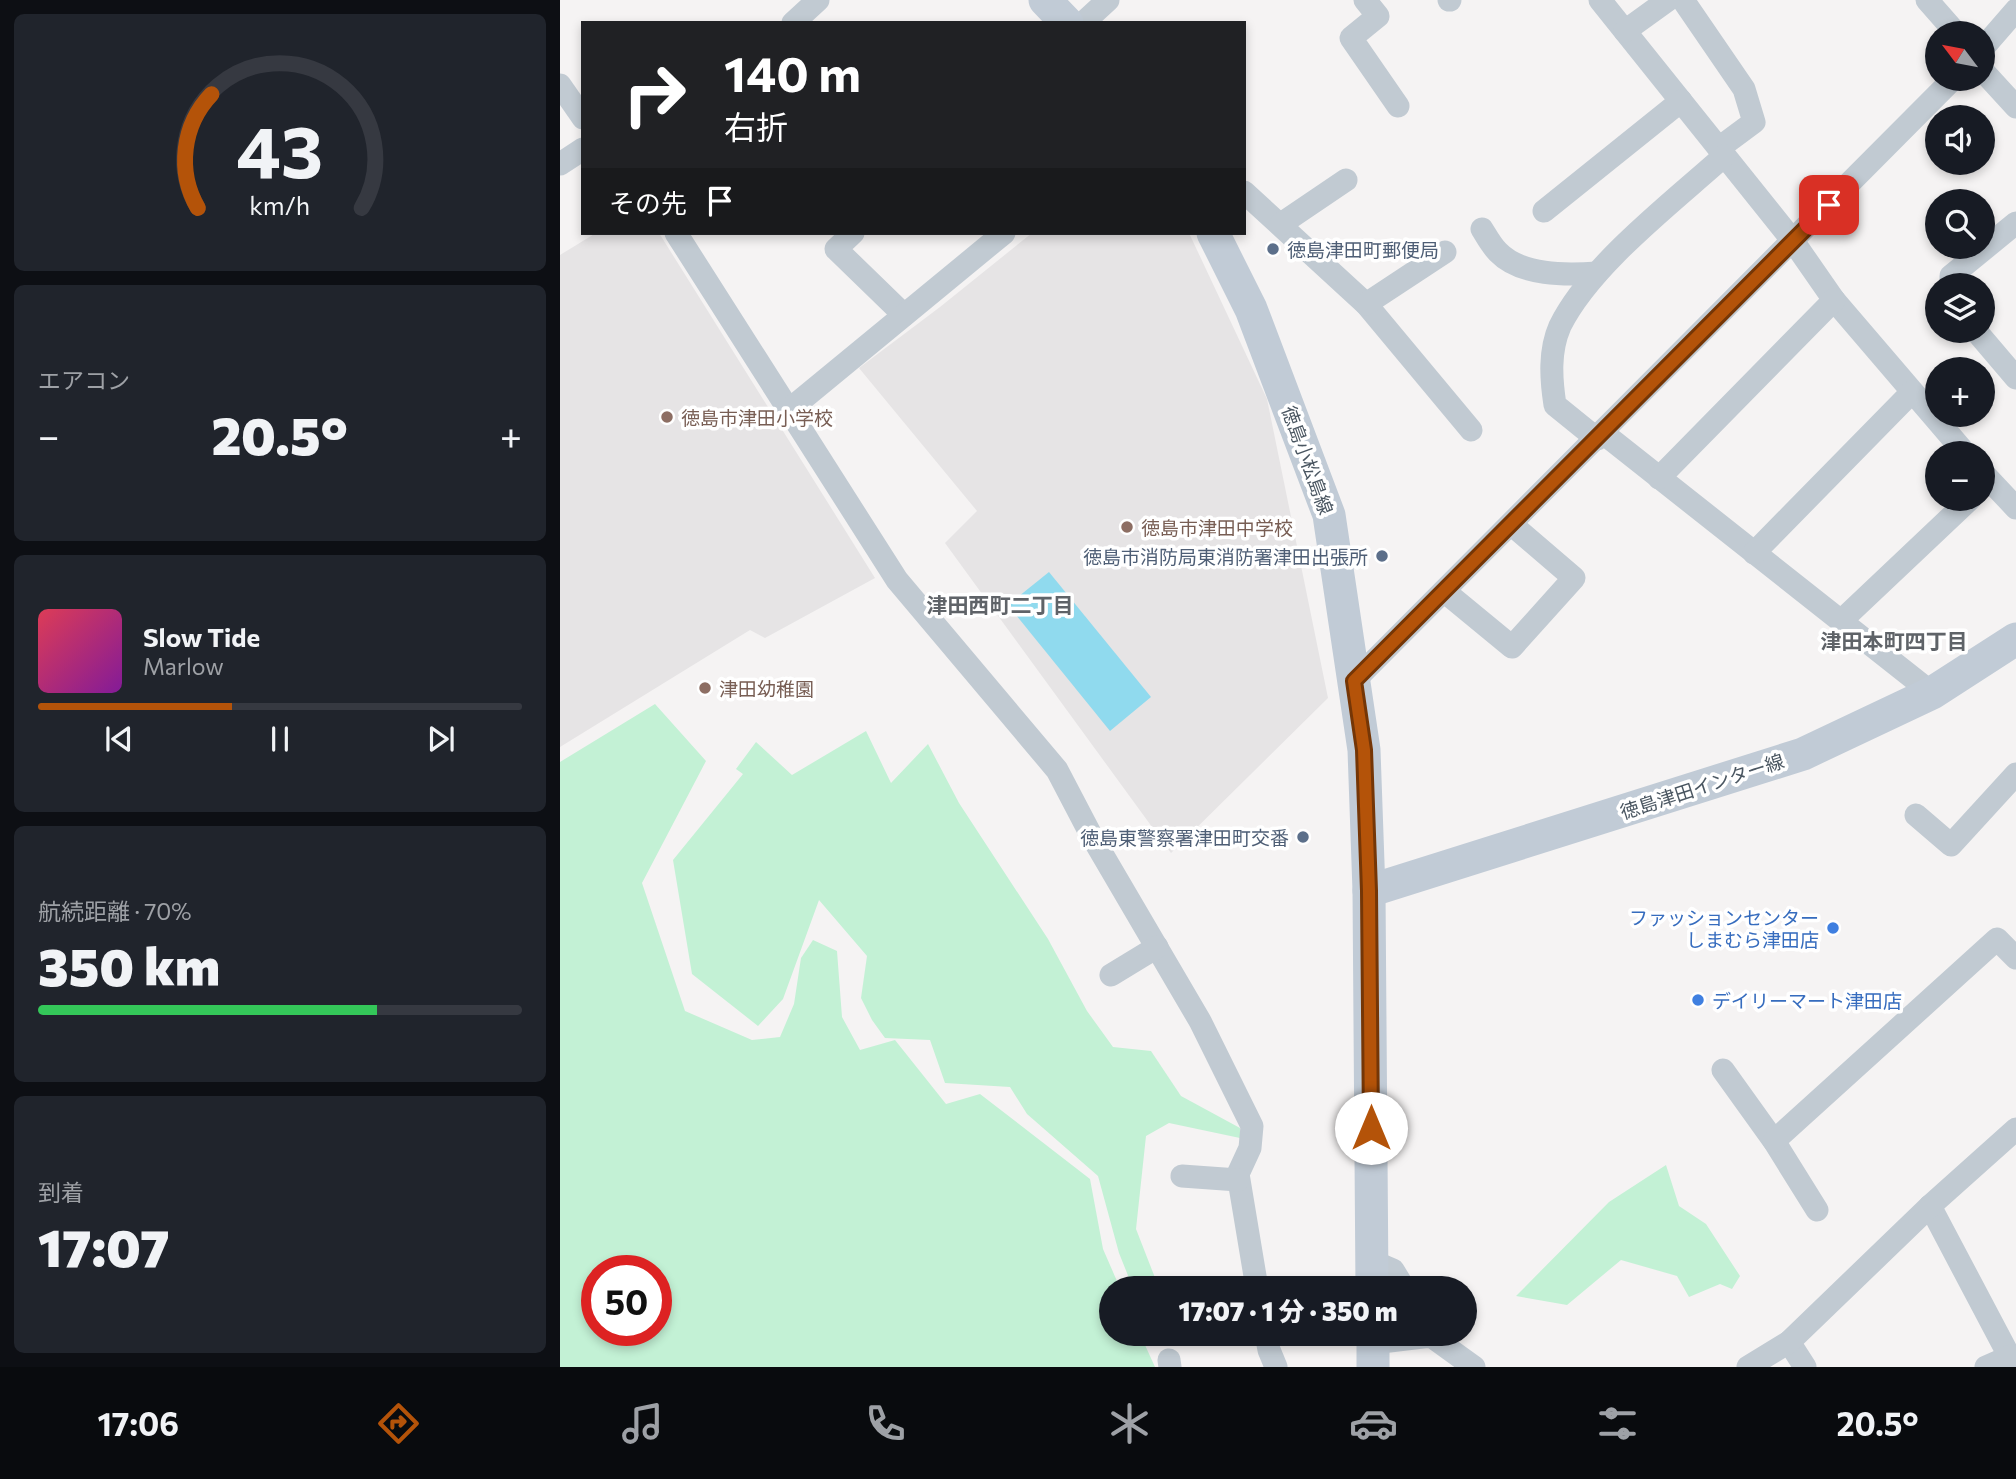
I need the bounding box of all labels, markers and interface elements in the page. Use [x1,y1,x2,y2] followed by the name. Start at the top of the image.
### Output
[1925,21,1995,91] north arrow
[1925,21,1995,511] map controls
[724,42,861,102] text: 140 m
[609,49,700,140] icon: right
[236,105,324,194] text: 43
[1925,105,1995,175] button: sound
[724,106,788,146] text: 右折
[1799,175,1859,235] pin
[701,182,739,220] icon: arrive
[1810,186,1848,224] icon: arrive
[609,187,687,218] text: その先
[1925,189,1995,259] button: search
[250,190,310,220] text: km/h
[1287,238,1439,261] place label: 徳島津田町郵便局
[1265,241,1281,257] marker: 徳島津田町郵便局
[1925,273,1995,343] button: layers
[1925,357,1995,427] button: +
[38,366,130,394] text: エアコン
[211,402,348,466] text: 20.5°
[1278,402,1338,518] street label: 徳島小松島線
[681,406,833,429] place label: 徳島市津田小学校
[659,409,675,425] marker: 徳島市津田小学校
[38,411,60,458] text: −
[500,411,522,458] text: +
[1925,441,1995,511] button: −
[1141,516,1293,539] place label: 徳島市津田中学校
[1119,519,1135,535] marker: 徳島市津田中学校
[1083,545,1368,568] place label: 徳島市消防局東消防署津田出張所
[1374,548,1390,564] marker: 徳島市消防局東消防署津田出張所
[927,592,1074,617] district label: 津田西町二丁目
[143,621,260,652] text: Slow Tide
[1821,628,1968,653] district label: 津田本町四丁目
[143,652,224,680] text: Marlow
[719,677,814,700] place label: 津田幼稚園
[697,680,713,696] marker: 津田幼稚園
[100,720,138,758] icon: previous
[261,720,299,758] icon: pause
[422,720,460,758] icon: next
[1617,749,1787,823] street label: 徳島津田インター線
[1080,826,1289,849] place label: 徳島東警察署津田町交番
[1295,829,1311,845] marker: 徳島東警察署津田町交番
[38,897,192,925] text: 航続距離 · 70%
[1629,906,1819,951] place label: ファッションセンター しまむら津田店
[1825,920,1841,936] marker: ファッションセンター しまむら津田店
[38,933,220,997] text: 350 km
[1712,989,1902,1012] place label: デイリーマート津田店
[1690,992,1706,1008] marker: デイリーマート津田店
[1334,1091,1408,1165] position arrow
[38,1178,84,1206] text: 到着
[38,1214,170,1278] text: 17:07
[581,1255,672,1346] speed limit sign: 50
[1179,1295,1397,1326] text: 17:07 · 1 分 · 350 m
[374,1399,423,1448] icon: directions
[618,1399,667,1448] icon: music
[861,1399,910,1448] icon: phone
[1105,1399,1154,1448] icon: climate
[1349,1399,1398,1448] icon: car
[1593,1399,1642,1448] icon: filters
[97,1403,179,1443] text: 17:06
[1836,1403,1919,1443] text: 20.5°

